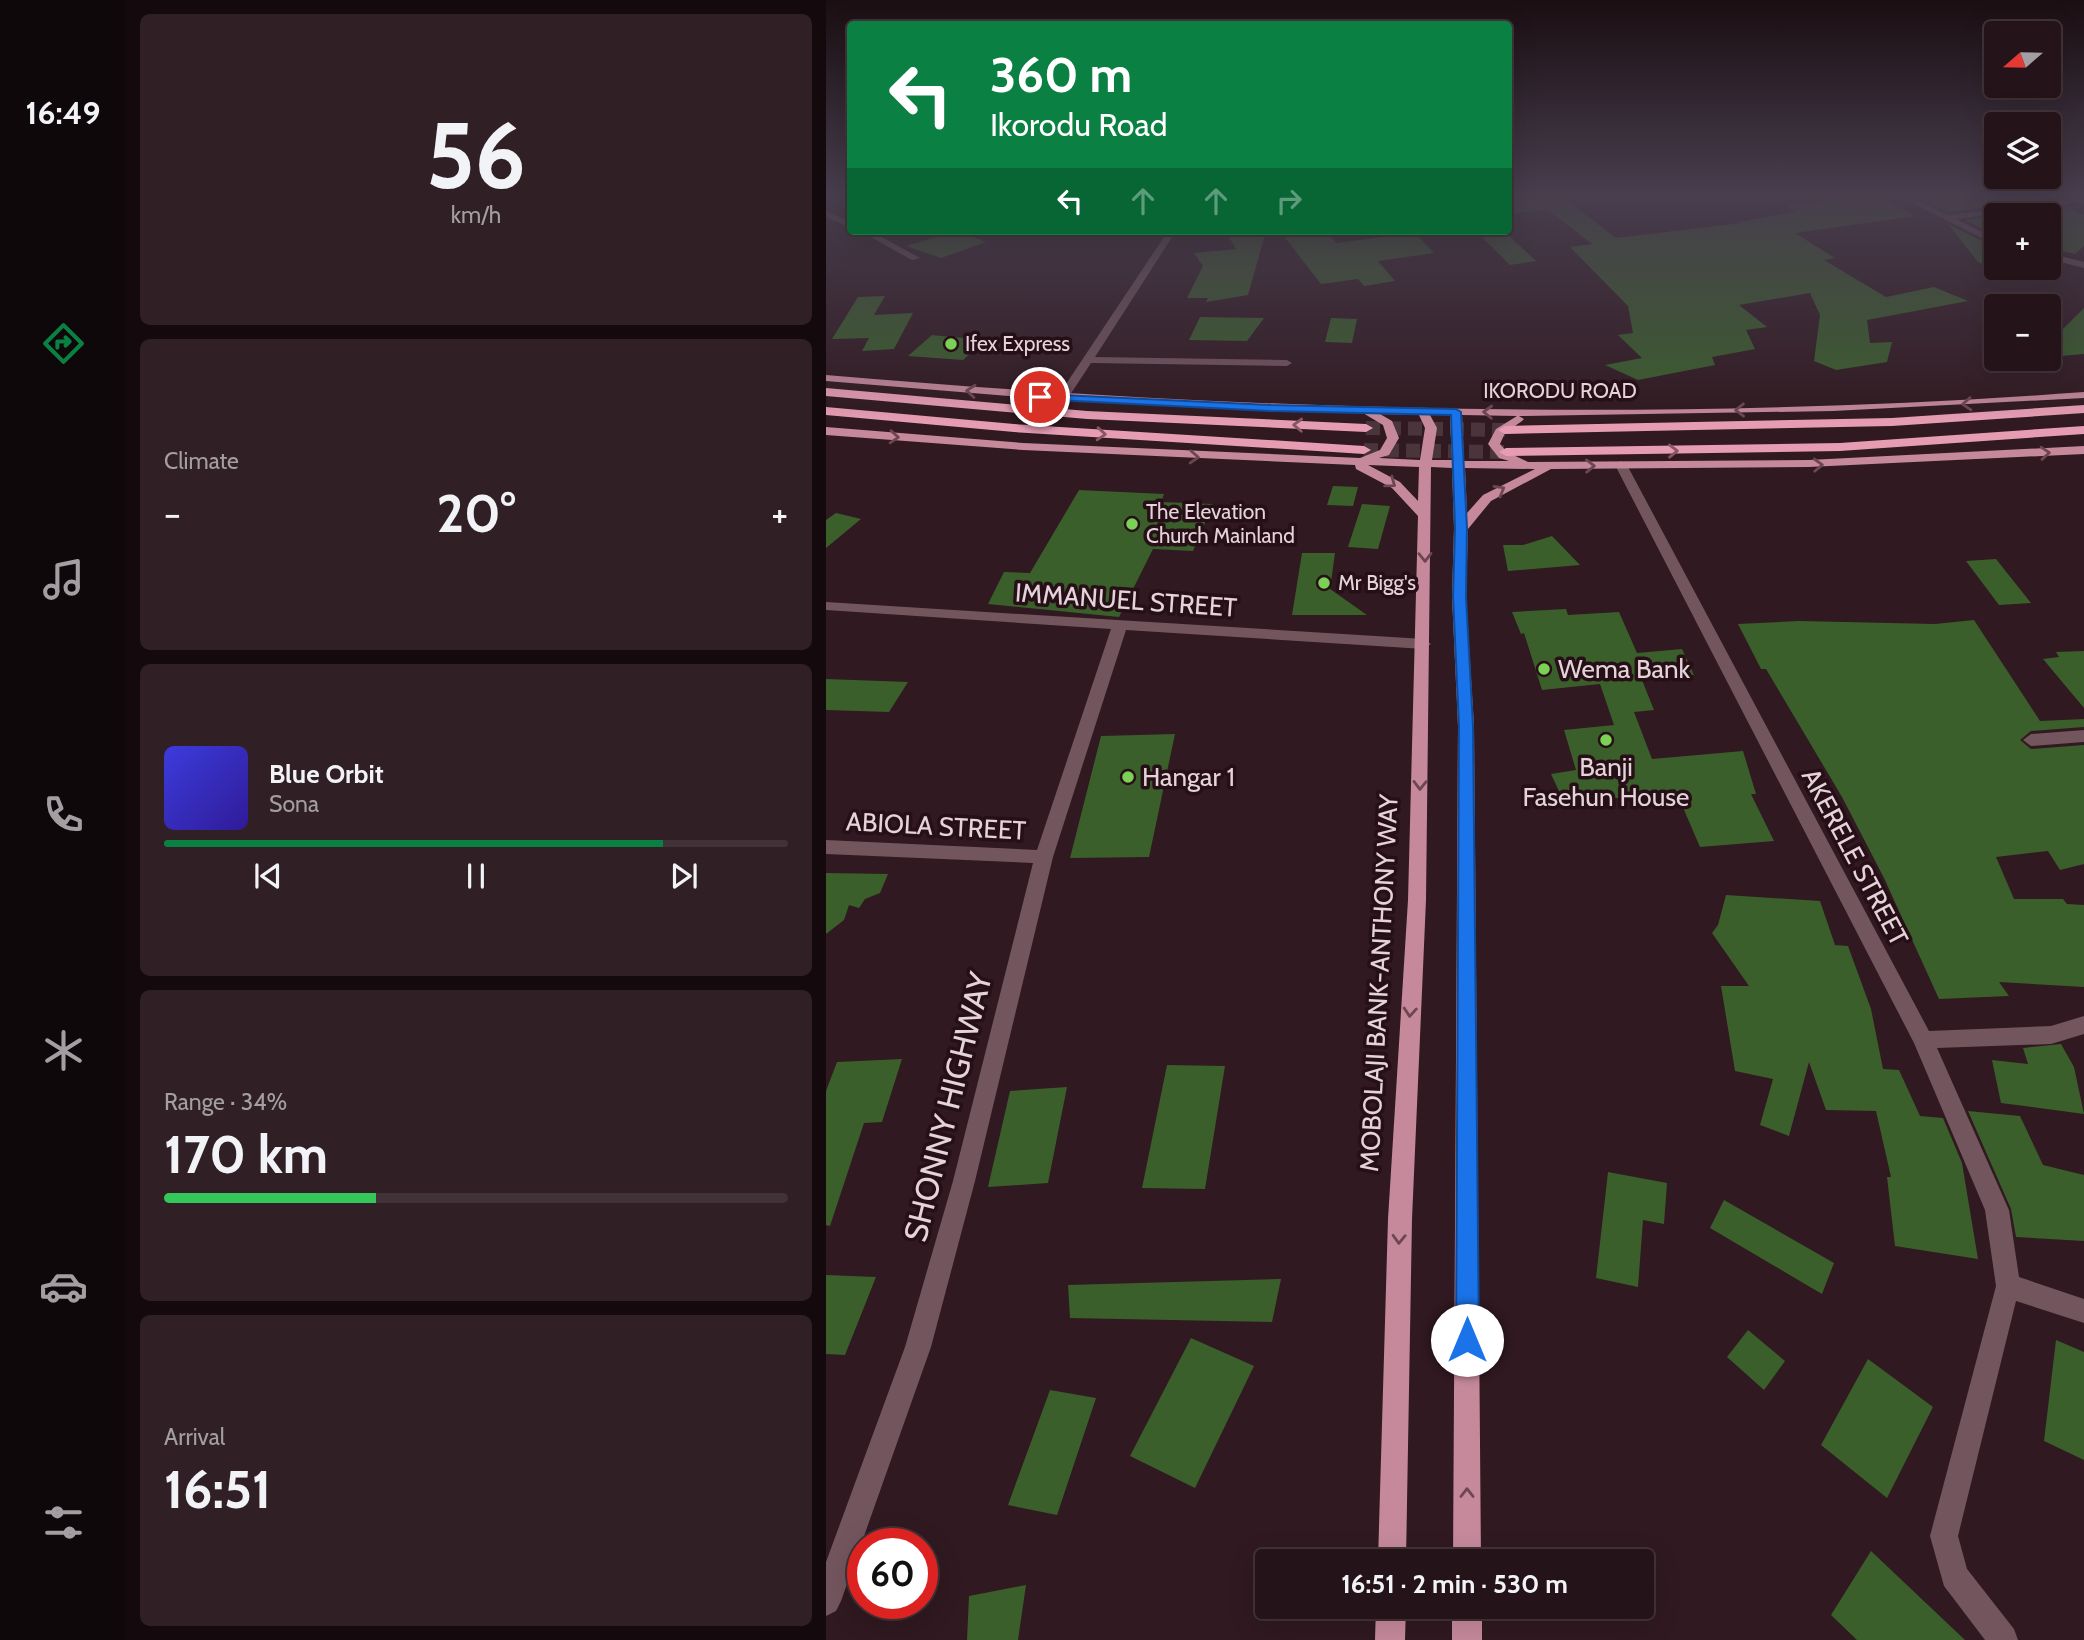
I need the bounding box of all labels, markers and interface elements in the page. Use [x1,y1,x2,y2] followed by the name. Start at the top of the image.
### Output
[1984,21,2062,98] north arrow
[1984,21,2061,371] map controls
[990,45,1132,104] text: 360 m
[875,49,966,140] icon: left
[26,93,100,132] text: 16:49
[426,100,526,211] text: 56
[990,105,1168,144] text: Ikorodu Road
[1984,112,2061,189] button: layers
[1051,182,1089,220] icon: left
[1124,182,1162,220] icon: ahead
[1197,182,1235,220] icon: ahead
[1270,182,1308,220] icon: right
[451,201,501,229] text: km/h
[1984,203,2061,280] button: +
[1984,294,2061,371] button: −
[39,319,88,368] icon: directions
[965,331,1070,356] place label: Ifex Express
[943,336,959,352] marker: Ifex Express
[1010,367,1070,427] pin
[1021,378,1059,416] icon: arrive
[1483,378,1637,403] street label: IKORODU ROAD
[965,384,976,399] one-way arrow
[1961,396,1972,411] one-way arrow
[1734,402,1744,418] one-way arrow
[1482,405,1493,420] one-way arrow
[1292,418,1303,433] one-way arrow
[1096,427,1107,442] one-way arrow
[889,429,900,444] one-way arrow
[1668,443,1678,459] one-way arrow
[2040,445,2051,460] one-way arrow
[164,447,239,475] text: Climate
[1189,450,1200,465] one-way arrow
[1813,457,1824,472] one-way arrow
[1586,458,1596,474] one-way arrow
[1384,474,1396,487] one-way arrow
[436,482,516,545] text: 20°
[1493,485,1505,498] one-way arrow
[164,490,181,537] text: −
[771,490,788,537] text: +
[1146,499,1295,548] place label: The Elevation Church Mainland
[1124,516,1140,532] marker: The Elevation Church Mainland
[1417,552,1432,563] one-way arrow
[39,555,88,604] icon: music
[1338,570,1416,595] place label: Mr Bigg's
[1316,575,1332,591] marker: Mr Bigg's
[1014,576,1238,624] street label: IMMANUEL STREET
[1558,653,1691,685] place label: Wema Bank
[1536,661,1552,677] marker: Wema Bank
[1598,732,1614,748] marker: Banji Fasehun House
[1523,751,1689,813] place label: Banji Fasehun House
[269,758,384,790] text: Blue Orbit
[1142,761,1235,793] place label: Hangar 1
[1795,763,1915,951] street label: AKERELE STREET
[1120,769,1136,785] marker: Hangar 1
[1412,780,1428,790] one-way arrow
[39,790,88,839] icon: phone
[269,790,319,818] text: Sona
[1353,793,1405,1173] street label: MOBOLAJI BANK-ANTHONY WAY
[845,805,1027,847] street label: ABIOLA STREET
[249,857,287,895] icon: previous
[457,857,495,895] icon: pause
[665,857,703,895] icon: next
[895,967,1000,1246] street label: SHONNY HIGHWAY
[1402,1007,1417,1018] one-way arrow
[39,1026,88,1075] icon: climate
[164,1088,287,1116] text: Range · 34%
[164,1123,328,1186] text: 170 km
[1392,1234,1407,1245] one-way arrow
[39,1262,88,1311] icon: car
[1430,1303,1504,1377] position arrow
[164,1423,225,1451] text: Arrival
[164,1458,271,1521] text: 16:51
[1459,1487,1475,1498] one-way arrow
[39,1498,88,1547] icon: filters
[847,1528,938,1619] speed limit sign: 60
[1341,1568,1568,1600] text: 16:51 · 2 min · 530 m

